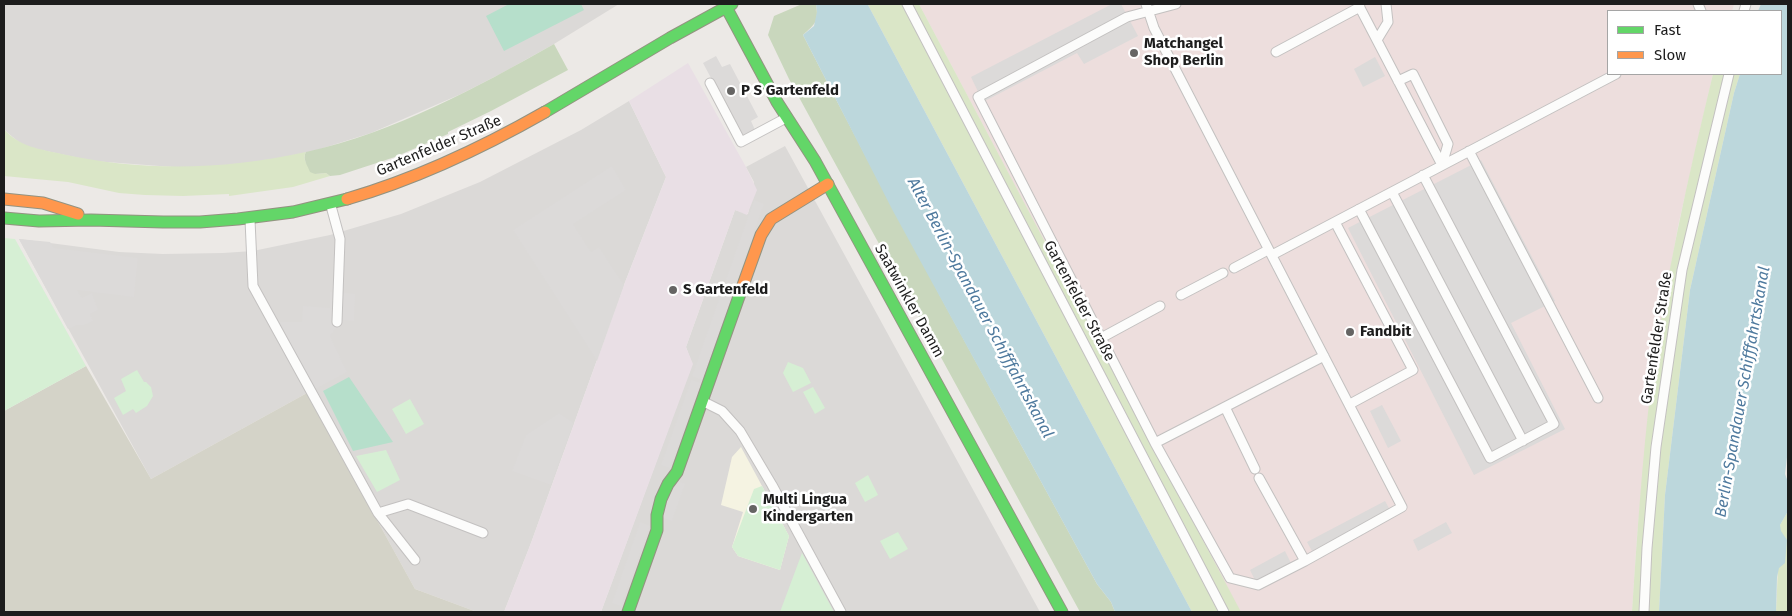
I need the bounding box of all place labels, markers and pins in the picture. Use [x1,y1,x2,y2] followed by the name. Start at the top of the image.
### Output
[1144,35,1223,70] place label: Matchangel Shop Berlin
[1128,47,1140,59] marker: Matchangel Shop Berlin
[741,82,839,100] place label: P S Gartenfeld
[725,85,737,97] marker: P S Gartenfeld
[683,281,768,299] place label: S Gartenfeld
[667,284,679,296] marker: S Gartenfeld
[1360,323,1411,341] place label: Fandbit
[1344,326,1356,338] marker: Fandbit
[763,491,853,526] place label: Multi Lingua Kindergarten
[747,503,759,515] marker: Multi Lingua Kindergarten

